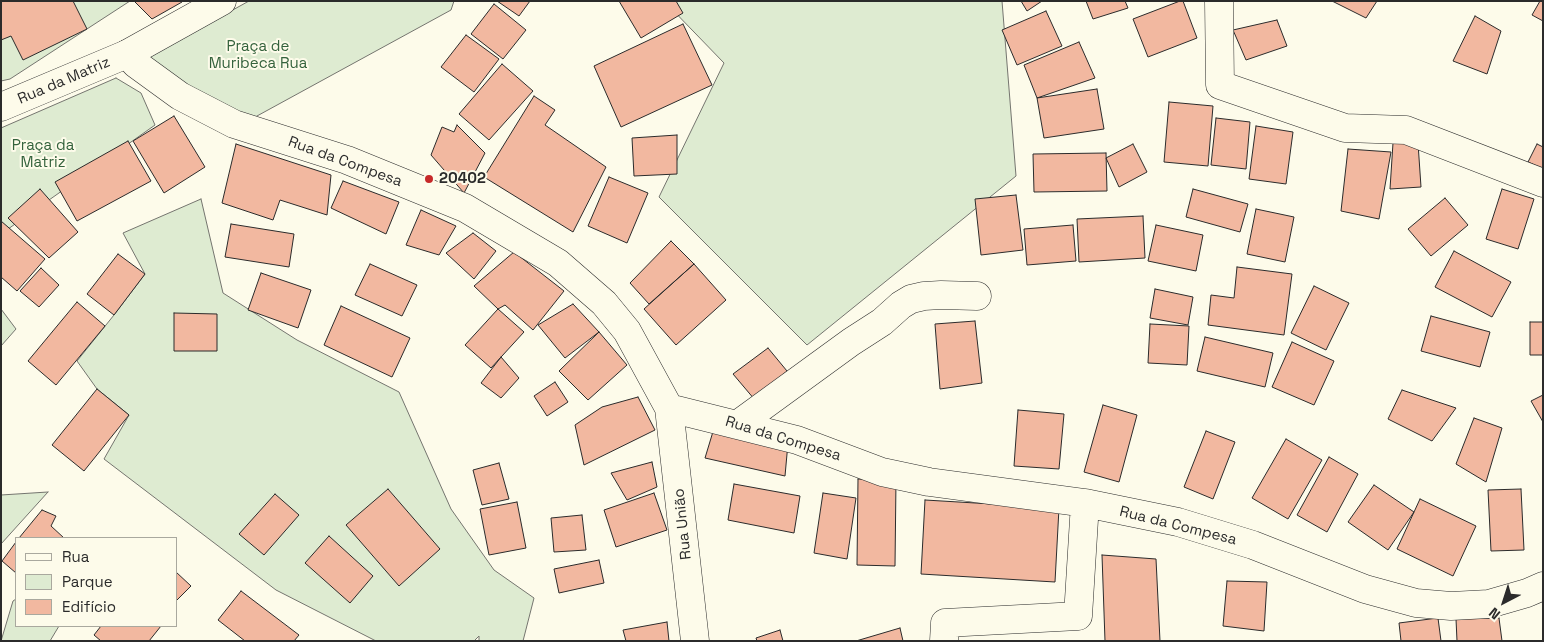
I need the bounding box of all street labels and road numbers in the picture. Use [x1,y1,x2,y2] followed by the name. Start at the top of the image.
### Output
[15,53,113,109] street label: Rua da Matriz
[286,133,404,191] street label: Rua da Compesa
[723,413,843,465] street label: Rua da Compesa
[670,487,696,561] street label: Rua União
[1118,503,1238,549] street label: Rua da Compesa

